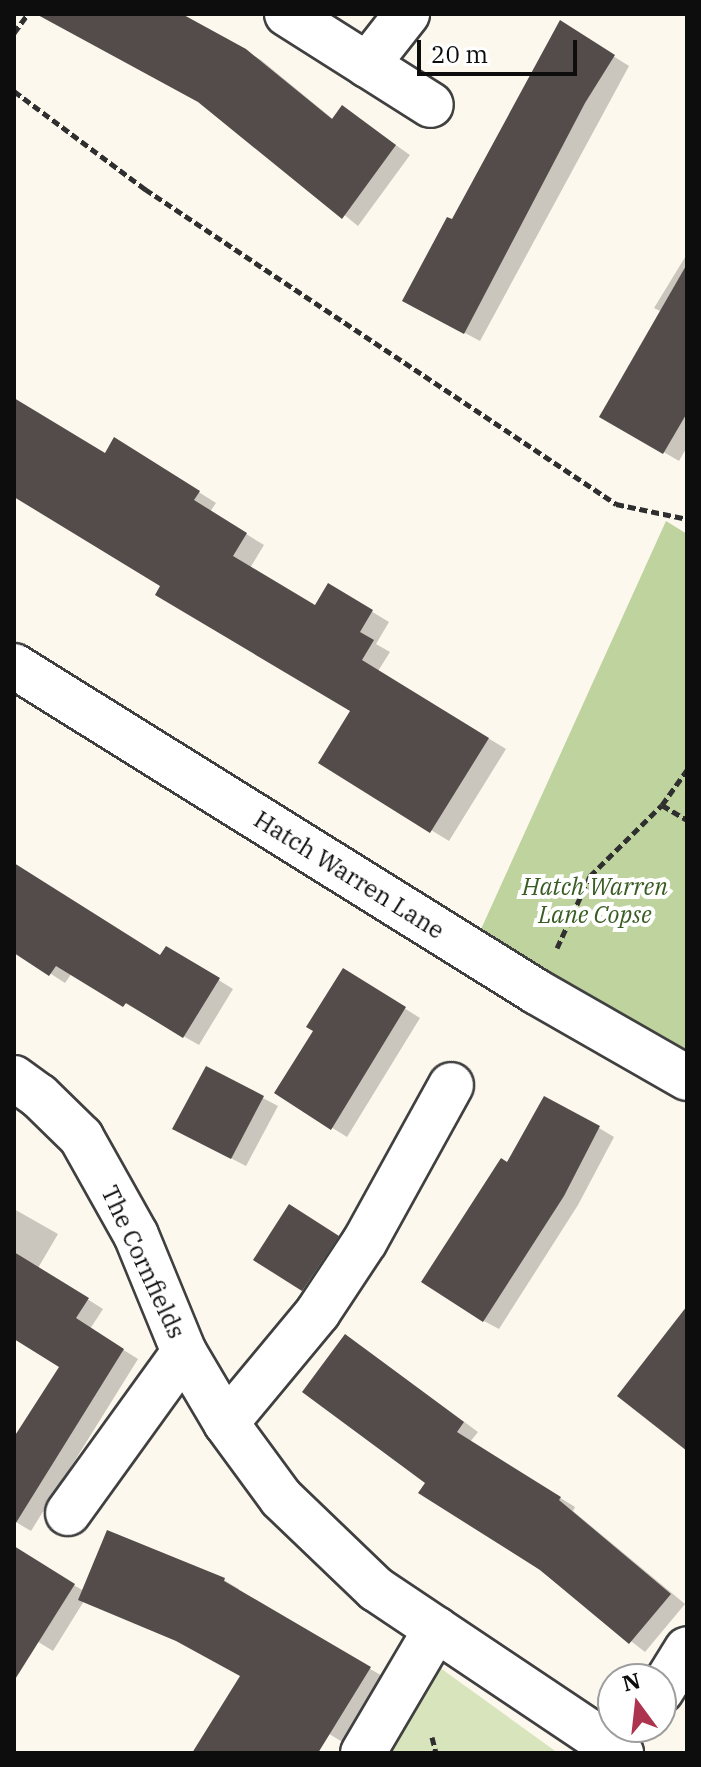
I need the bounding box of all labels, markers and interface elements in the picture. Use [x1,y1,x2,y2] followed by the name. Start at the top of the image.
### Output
[421,24,581,74] scale bar
[431,38,488,70] text: 20 m
[249,805,449,945] street label: Hatch Warren Lane
[522,873,668,929] park label: Hatch Warren Lane Copse
[95,1181,191,1343] street label: The Cornfields
[597,1663,677,1743] north arrow
[619,1665,643,1698] text: N

